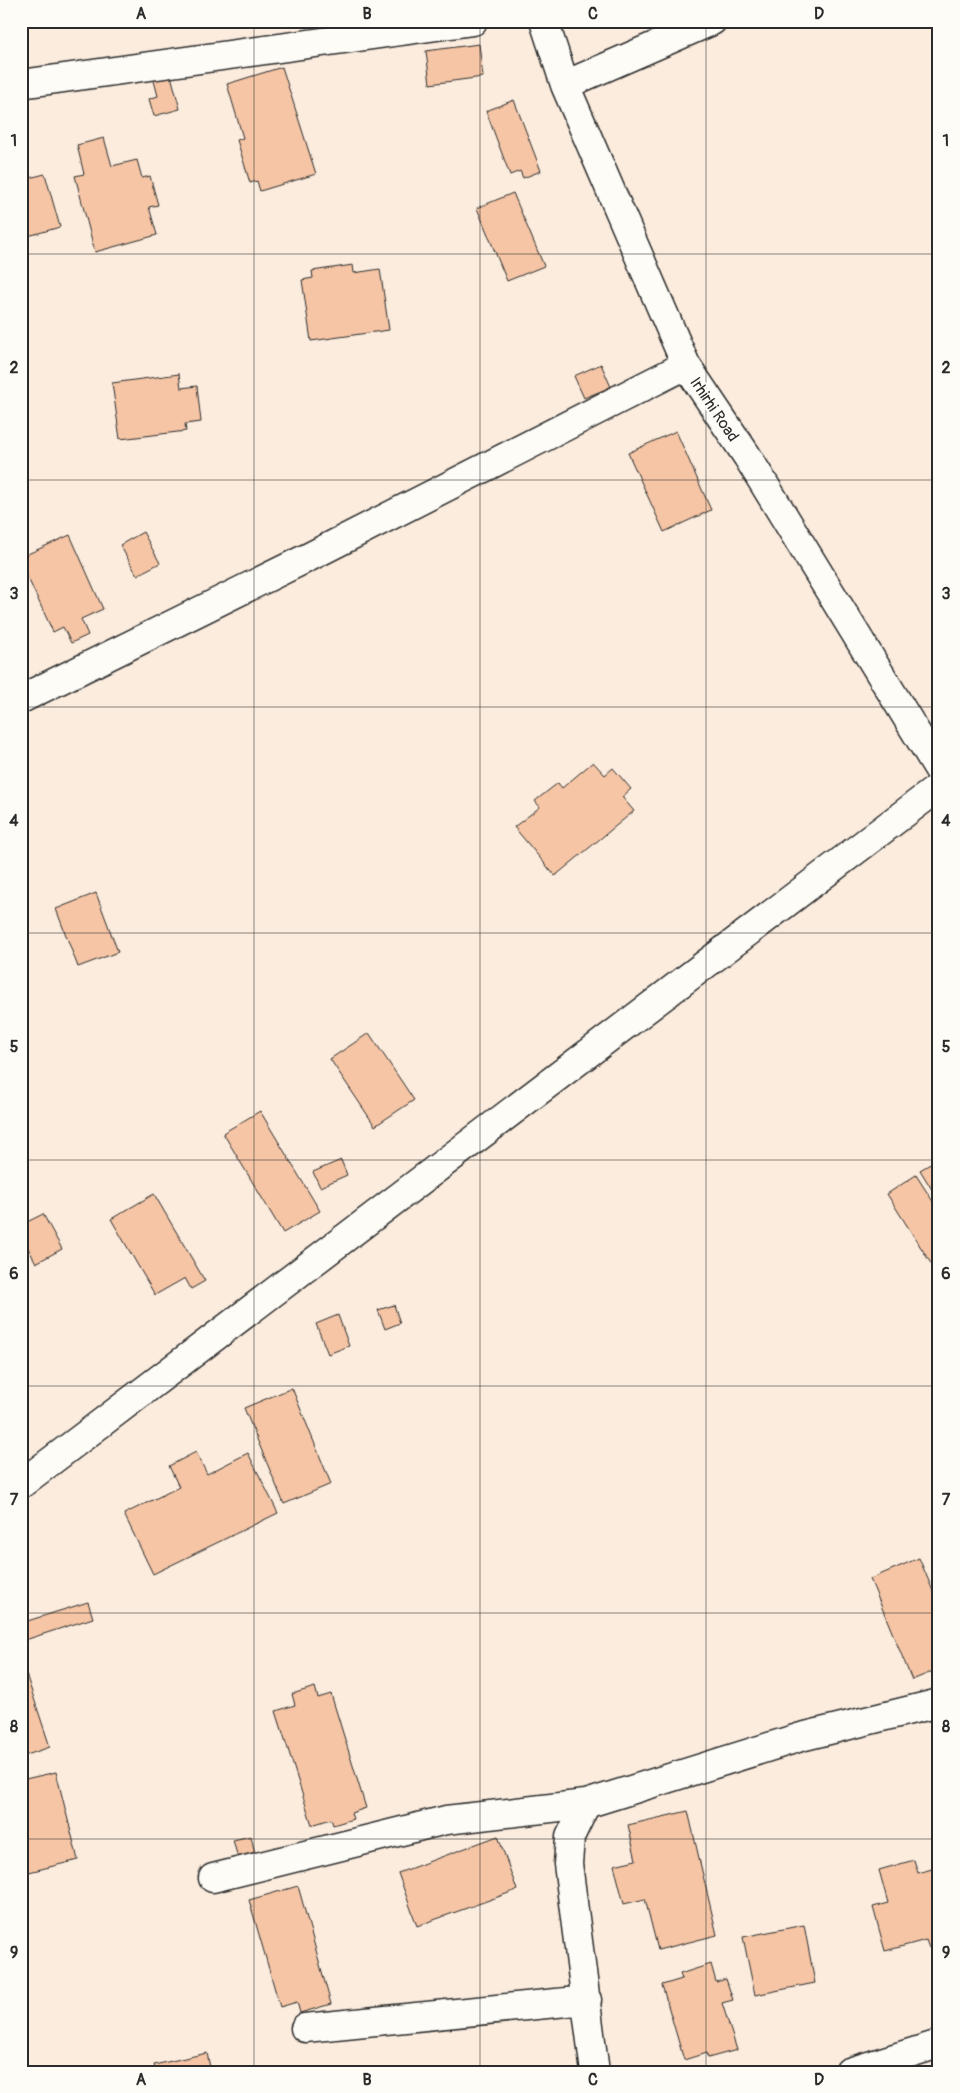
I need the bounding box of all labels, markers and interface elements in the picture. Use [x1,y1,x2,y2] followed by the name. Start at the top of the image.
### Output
[136,4,147,24] text: A
[362,4,372,24] text: B
[588,4,598,24] text: C
[814,4,824,24] text: D
[11,131,17,151] text: 1
[943,131,949,151] text: 1
[10,358,19,378] text: 2
[942,358,951,378] text: 2
[685,373,743,446] street label: Irhirhi Road
[10,584,19,604] text: 3
[942,584,951,604] text: 3
[9,811,19,831] text: 4
[941,811,951,831] text: 4
[10,1037,19,1057] text: 5
[942,1037,951,1057] text: 5
[9,1264,19,1284] text: 6
[941,1264,951,1284] text: 6
[10,1490,19,1510] text: 7
[942,1490,951,1510] text: 7
[10,1717,18,1737] text: 8
[942,1717,950,1737] text: 8
[10,1943,18,1963] text: 9
[942,1943,950,1963] text: 9
[136,2070,147,2090] text: A
[362,2070,372,2090] text: B
[588,2070,598,2090] text: C
[814,2070,824,2090] text: D

